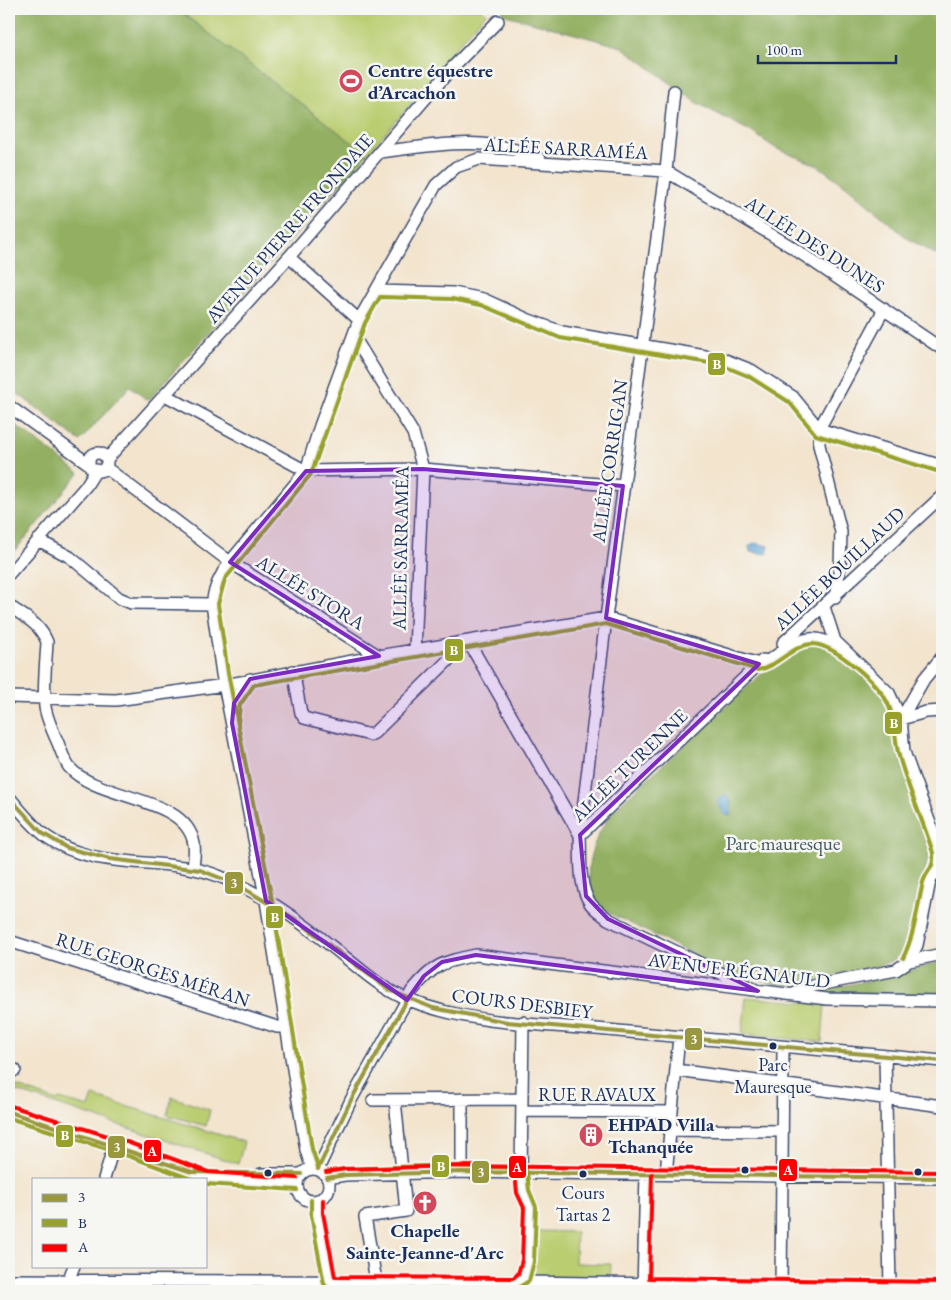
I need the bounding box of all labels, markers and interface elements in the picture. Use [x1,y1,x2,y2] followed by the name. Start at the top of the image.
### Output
[758,32,896,64] scale bar
[766,40,803,59] text: 100 m
[368,58,493,105] place label: Centre équestre d’Arcachon
[338,68,364,94] sports icon: Centre équestre d’Arcachon
[199,128,379,329] street label: AVENUE PIERRE FRONDAIE
[482,132,650,165] street label: ALLÉE SARRAMÉA
[739,189,889,299] street label: ALLÉE DES DUNES
[707,352,726,376] line badge: B
[713,355,722,373] text: B
[586,378,633,545] street label: ALLÉE CORRIGAN
[387,465,414,631] street label: ALLÉE SARRAMÉA
[768,501,910,636] street label: ALLÉE BOUILLAUD
[251,549,371,636] street label: ALLÉE STORA
[444,638,464,662] line badge: B
[450,641,459,659] text: B
[565,703,693,828] street label: ALLÉE TURENNE
[884,711,903,735] line badge: B
[890,714,899,732] text: B
[726,831,840,856] park label: Parc mauresque
[224,871,244,895] line badge: 3
[230,874,238,892] text: 3
[265,905,284,929] line badge: B
[271,908,280,926] text: B
[53,926,253,1013] street label: RUE GEORGES MÉRAN
[645,947,831,994] street label: AVENUE RÉGNAULD
[450,982,595,1025] street label: COURS DESBIEY
[684,1027,703,1051] line badge: 3
[690,1030,698,1048] text: 3
[768,1041,778,1051] marker: Parc Mauresque
[734,1053,812,1098] place label: Parc Mauresque
[538,1082,656,1107] street label: RUE RAVAUX
[608,1112,715,1159] place label: EHPAD Villa Tchanquée
[578,1122,604,1148] building icon: EHPAD Villa Tchanquée
[55,1124,74,1148] line badge: B
[61,1126,70,1144] text: B
[107,1135,126,1159] line badge: 3
[113,1138,121,1156] text: 3
[143,1139,162,1163] line badge: A
[146,1142,158,1160] text: A
[431,1154,450,1178] line badge: B
[508,1155,527,1179] line badge: A
[437,1157,446,1175] text: B
[511,1158,523,1176] text: A
[778,1158,798,1182] line badge: A
[471,1160,490,1184] line badge: 3
[782,1161,794,1179] text: A
[477,1163,485,1181] text: 3
[740,1165,750,1175] unlabelled marker
[913,1167,923,1177] unlabelled marker
[263,1168,273,1178] unlabelled marker
[578,1169,588,1179] marker: Cours Tartas 2
[32,1178,208,1268] legend
[556,1181,610,1226] place label: Cours Tartas 2
[78,1187,85,1206] text: 3
[412,1190,438,1216] church icon: Chapelle Sainte-Jeanne-d'Arc
[78,1213,87,1232] text: B
[346,1218,504,1265] place label: Chapelle Sainte-Jeanne-d'Arc
[77,1237,89,1256] text: A

